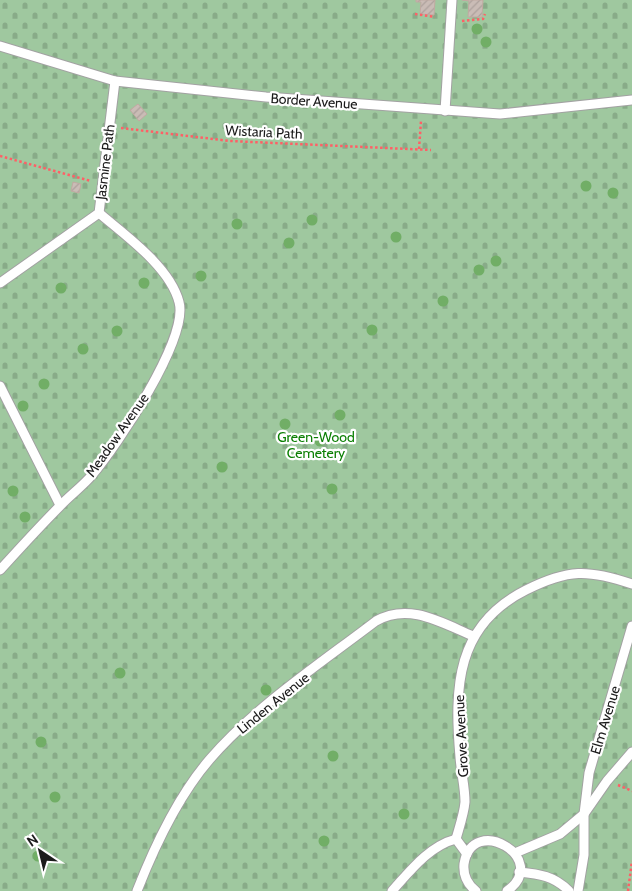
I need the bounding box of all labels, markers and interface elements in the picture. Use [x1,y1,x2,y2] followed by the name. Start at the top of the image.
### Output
[270,89,358,113] street label: Border Avenue
[225,121,303,143] street label: Wistaria Path
[91,123,119,202] street label: Jasmine Path
[81,390,153,480] street label: Meadow Avenue
[277,428,355,462] park label: Green-Wood Cemetery
[233,668,313,738] street label: Linden Avenue
[586,683,624,757] street label: Elm Avenue
[450,694,472,778] street label: Grove Avenue
[15,826,65,876] north arrow
[23,830,42,851] text: N

